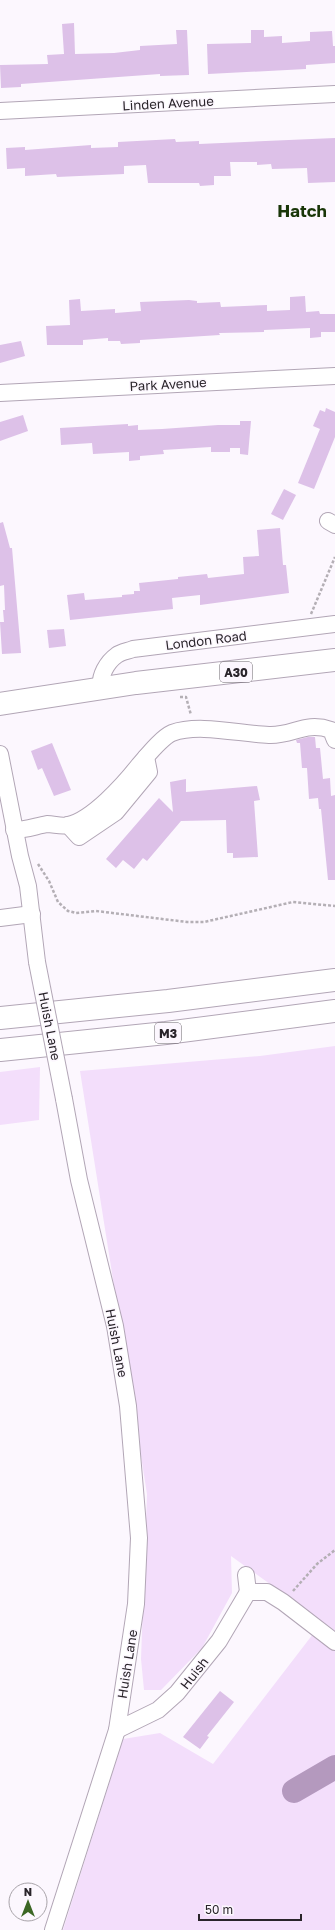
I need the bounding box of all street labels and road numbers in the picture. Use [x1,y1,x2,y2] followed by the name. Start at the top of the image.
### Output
[122,93,214,113] street label: Linden Avenue
[129,374,207,394] street label: Park Avenue
[164,627,248,653] street label: London Road
[220,662,252,682] road number: A30
[35,990,65,1062] street label: Huish Lane
[155,1023,181,1043] road number: M3
[102,1307,132,1379] street label: Huish Lane
[114,1628,140,1700] street label: Huish Lane
[177,1654,211,1692] street label: Huish

